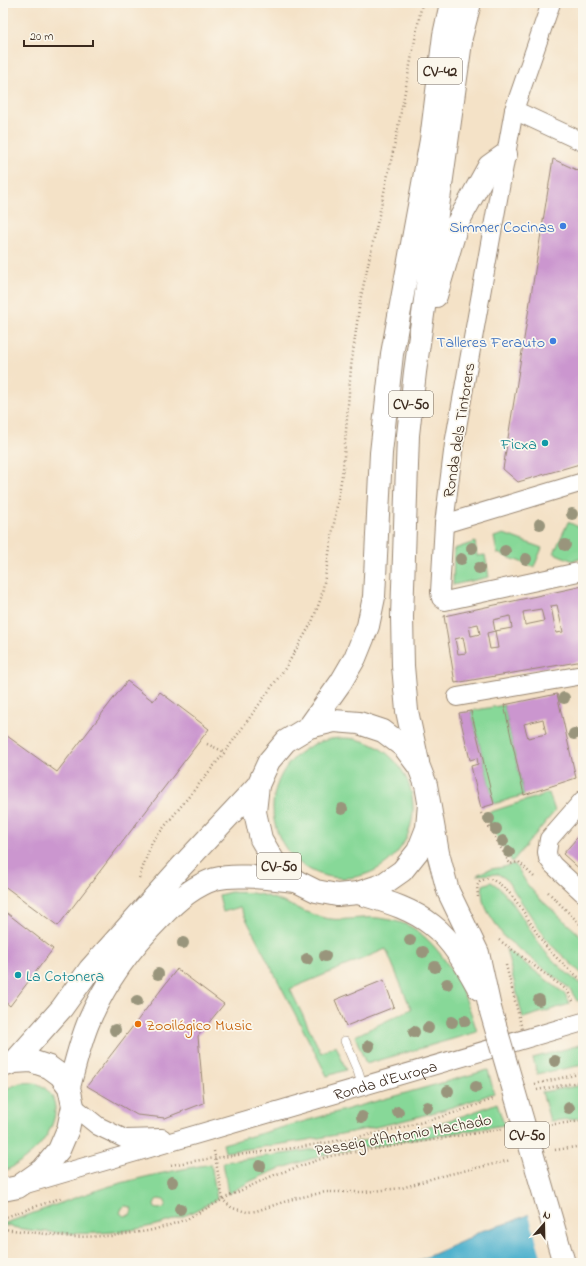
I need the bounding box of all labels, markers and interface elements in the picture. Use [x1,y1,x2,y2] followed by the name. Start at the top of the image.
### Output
[24,22,93,48] scale bar
[30,28,53,46] text: 20 m
[418,58,462,84] road number: CV-42
[449,216,555,240] place label: Simmer Cocinas
[558,221,568,231] marker: Simmer Cocinas
[436,331,545,355] place label: Talleres Ferauto
[548,336,558,346] marker: Talleres Ferauto
[437,361,483,500] street label: Ronda dels Tintorers
[389,391,433,417] road number: CV-50
[500,433,537,457] place label: Ficxa
[540,438,550,448] marker: Ficxa
[257,853,301,879] road number: CV-50
[26,965,104,989] place label: La Cotonera
[13,970,23,980] marker: La Cotonera
[146,1014,253,1038] place label: Zooilógico Music
[133,1019,143,1029] marker: Zooilógico Music
[331,1055,440,1108] street label: Ronda d'Europa
[313,1109,493,1163] street label: Passeig d'Antonio Machado
[505,1122,549,1148] road number: CV-50
[524,1204,564,1244] north arrow
[541,1207,553,1224] text: N

